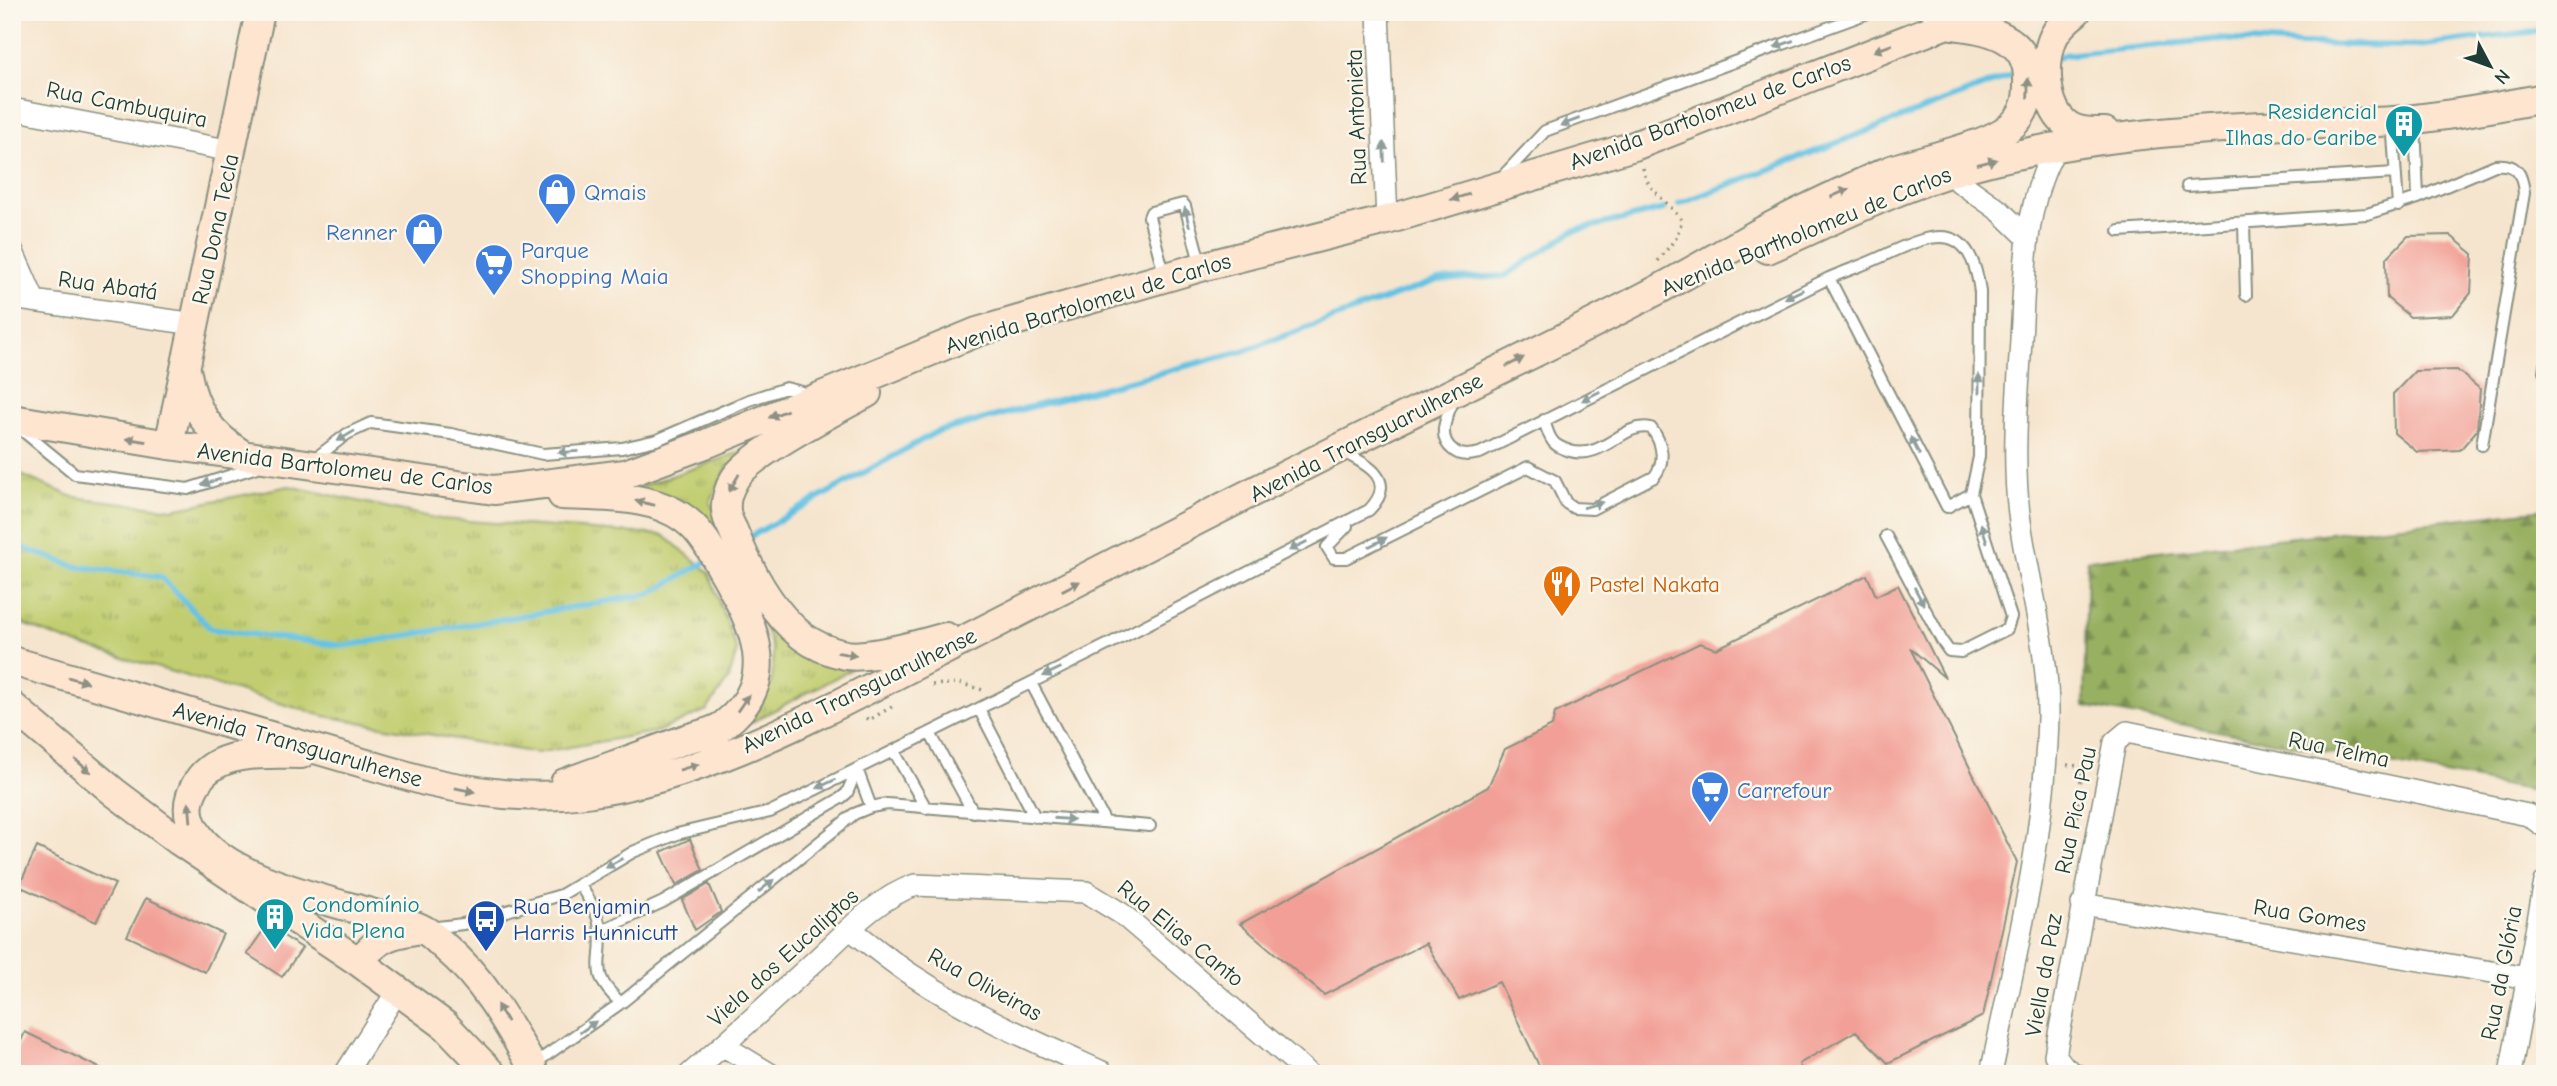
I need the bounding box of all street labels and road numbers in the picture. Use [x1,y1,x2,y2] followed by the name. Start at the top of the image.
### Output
[1341,48,1372,186] street label: Rua Antonieta
[1566,49,1855,176] street label: Avenida Bartolomeu de Carlos
[44,76,210,133] street label: Rua Cambuquira
[186,151,245,307] street label: Rua Dona Tecla
[1657,161,1955,302] street label: Avenida Bartholomeu de Carlos
[942,247,1234,360] street label: Avenida Bartolomeu de Carlos
[56,265,159,306] street label: Rua Abatá
[1245,367,1487,508] street label: Avenida Transguarulhense
[196,437,494,500] street label: Avenida Bartolomeu de Carlos
[737,622,981,759] street label: Avenida Transguarulhense
[170,696,426,793] street label: Avenida Transguarulhense
[2286,726,2392,773] street label: Rua Telma
[2049,744,2102,876] street label: Rua Pica Pau
[1112,874,1249,993] street label: Rua Elias Canto
[702,883,864,1032] street label: Viela dos Eucaliptos
[2252,893,2368,938] street label: Rua Gomes
[2475,903,2528,1043] street label: Rua da Glória
[2019,912,2068,1039] street label: Viella da Paz
[923,942,1046,1027] street label: Rua Oliveiras

